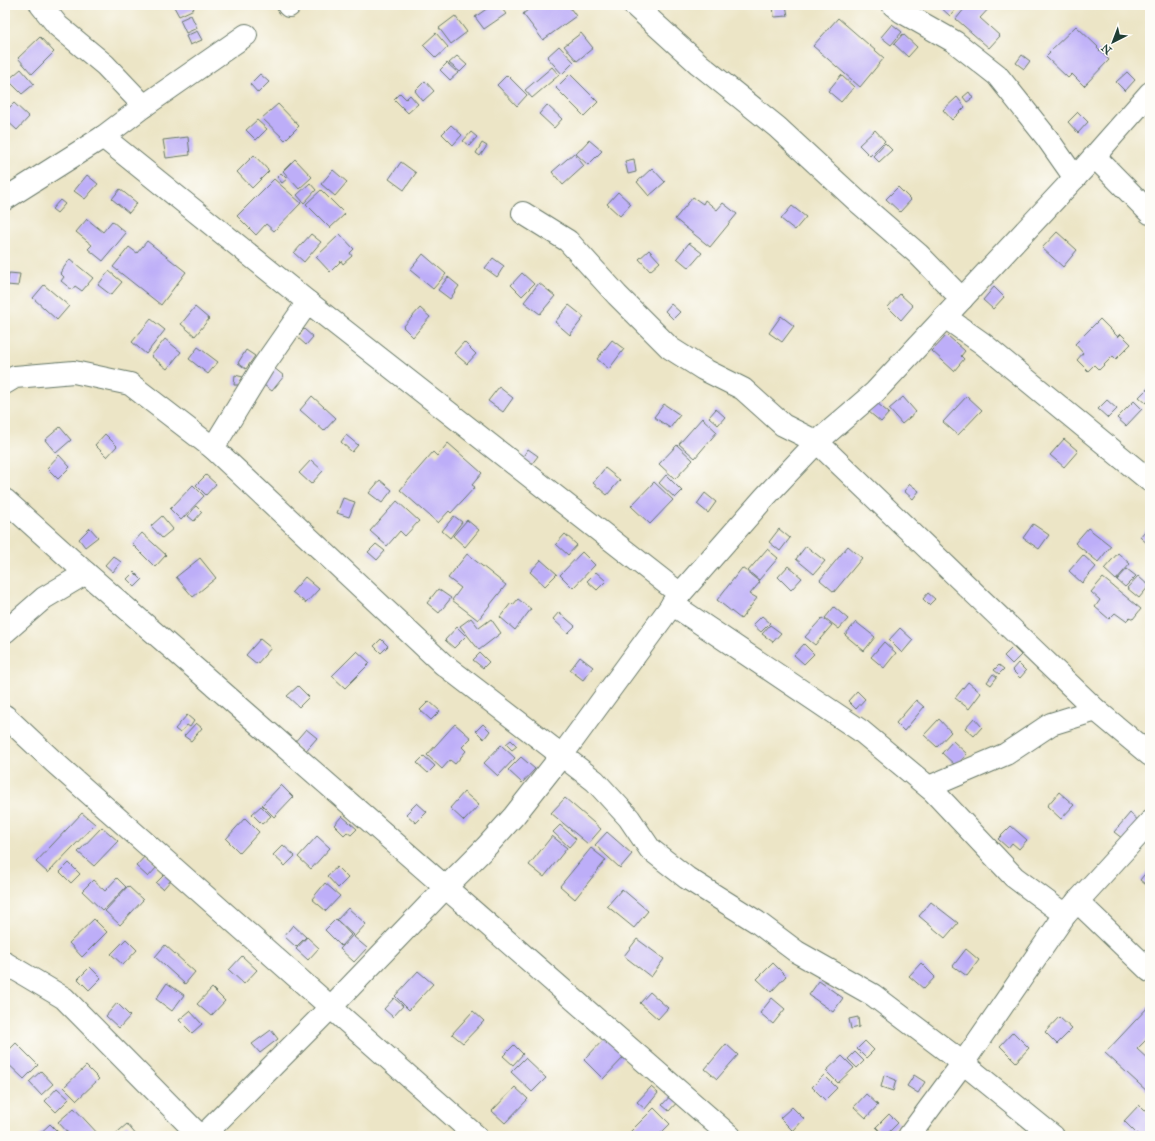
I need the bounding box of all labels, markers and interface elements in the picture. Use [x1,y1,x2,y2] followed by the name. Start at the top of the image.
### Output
[1093,22,1133,62] north arrow
[1098,41,1114,57] text: N

